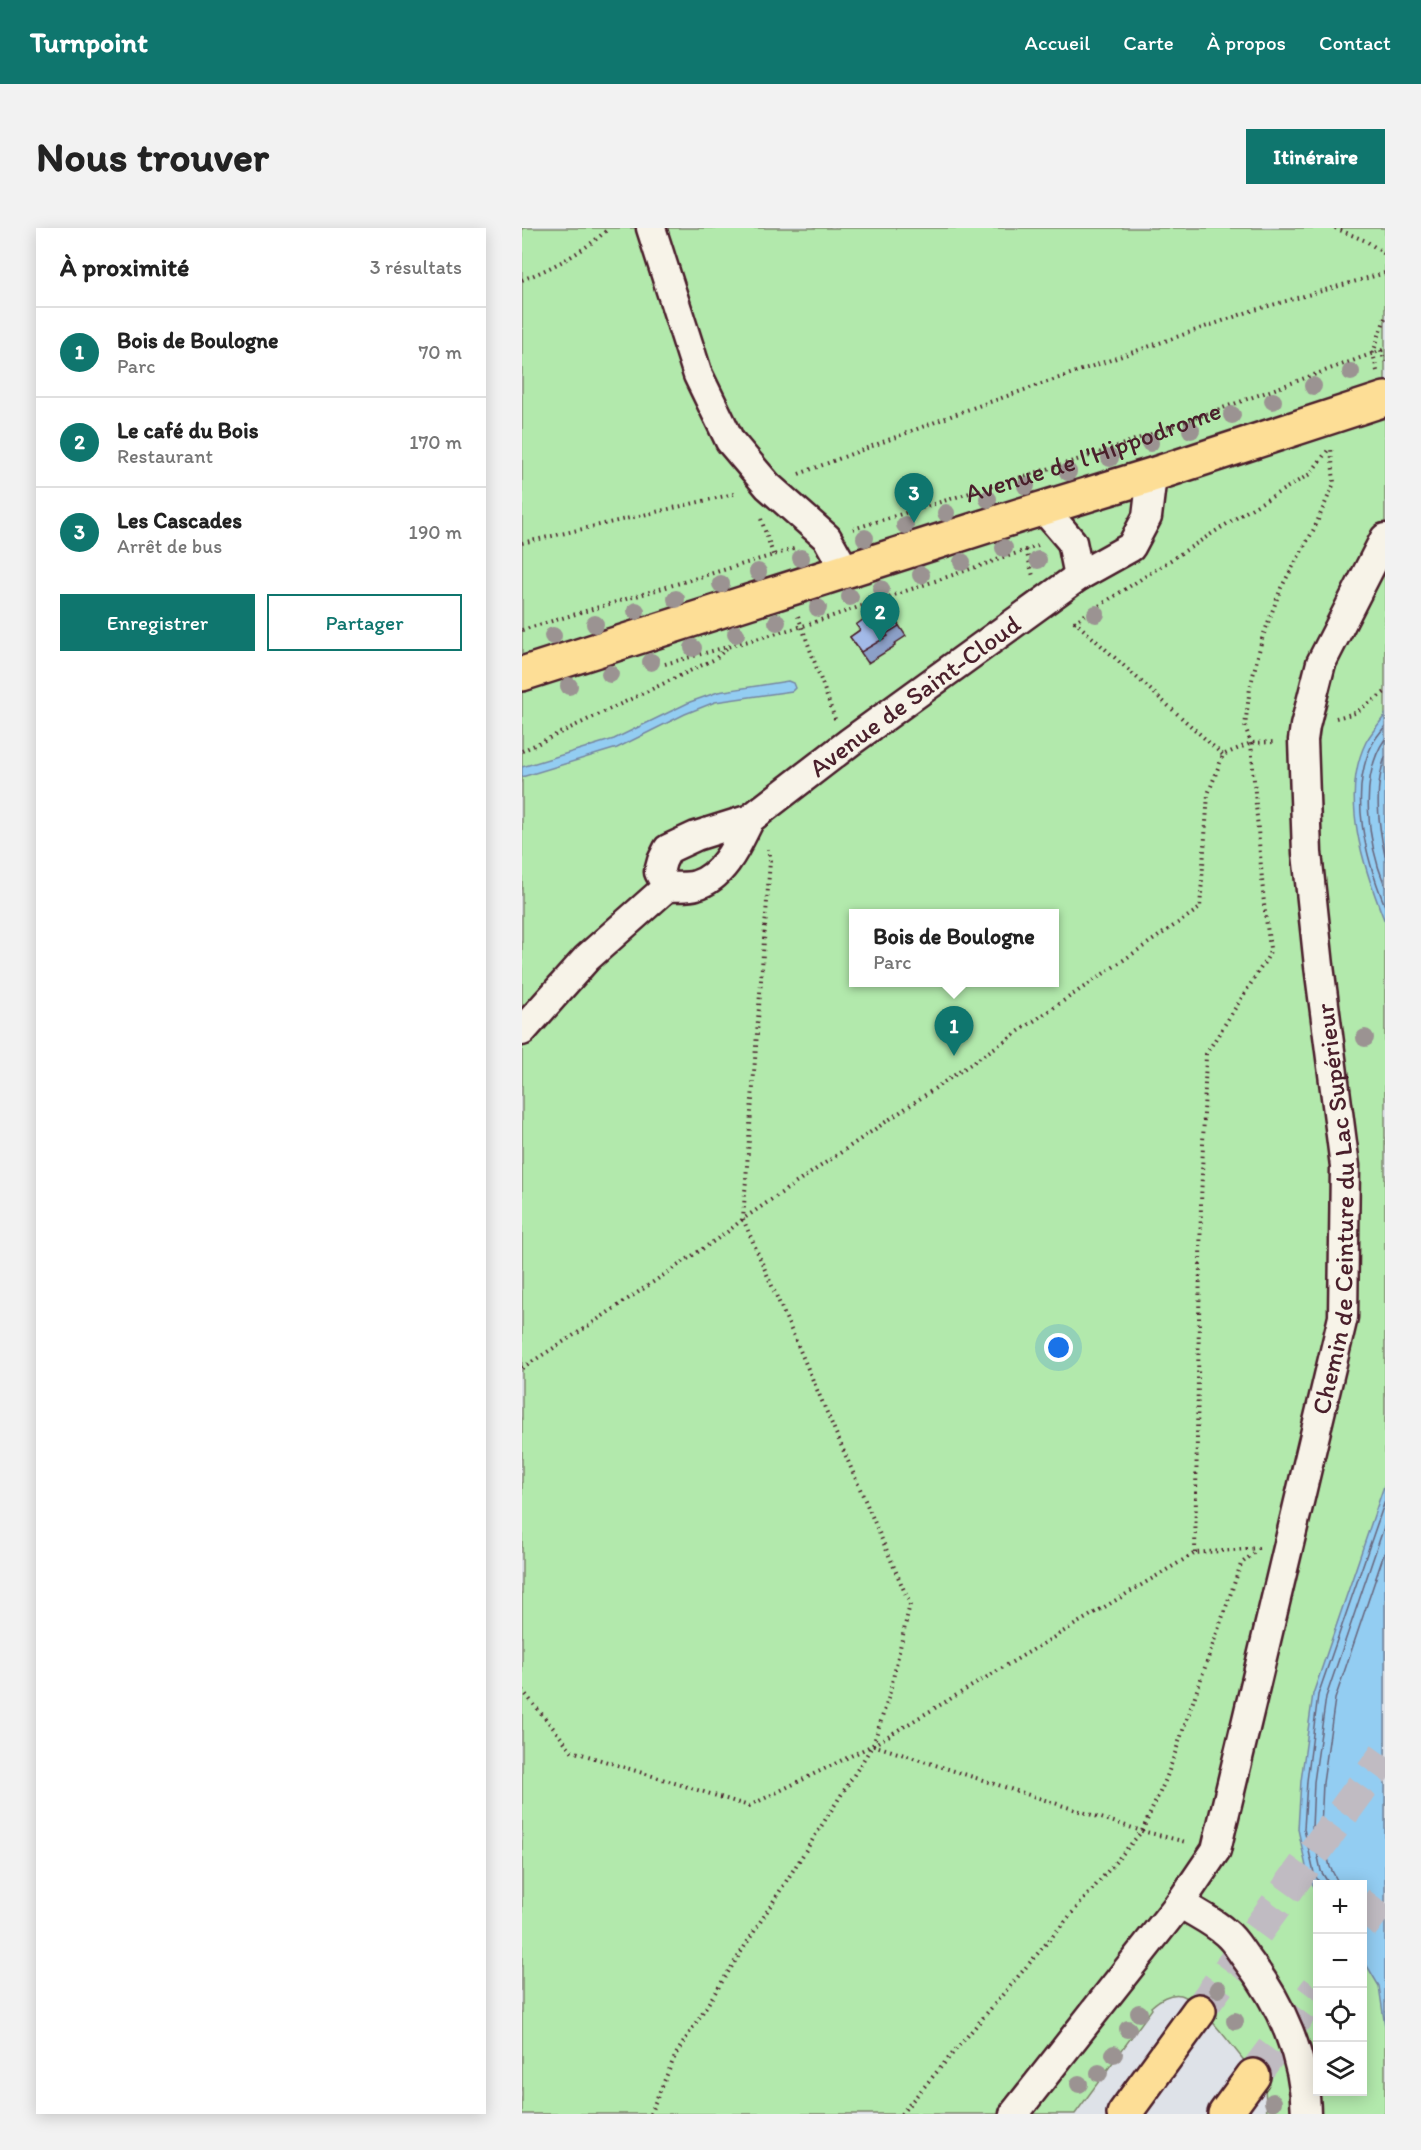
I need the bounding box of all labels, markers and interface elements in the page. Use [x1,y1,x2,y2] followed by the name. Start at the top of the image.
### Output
[30,25,148,59] text: Turnpoint
[1025,30,1090,55] text: Accueil
[1123,30,1174,55] text: Carte
[1207,30,1286,55] text: À propos
[1319,30,1391,55] text: Contact
[1246,129,1385,184] button: Itinéraire
[36,131,269,182] text: Nous trouver
[60,251,189,283] text: À proximité
[370,255,462,279] text: 3 résultats
[117,327,279,354] text: Bois de Boulogne
[75,340,84,364] text: 1
[418,340,462,364] text: 70 m
[117,354,155,378] text: Parc
[961,394,1225,509] street label: Avenue de l'Hippodrome
[117,417,258,444] text: Le café du Bois
[74,430,85,454] text: 2
[409,430,462,454] text: 170 m
[117,444,213,468] text: Restaurant
[894,474,934,523] pin: 3
[117,507,242,534] text: Les Cascades
[74,520,85,544] text: 3
[409,520,462,544] text: 190 m
[117,534,222,558] text: Arrêt de bus
[860,592,900,642] pin: 2
[60,594,255,651] button: Enregistrer
[267,594,462,651] button: Partager
[802,607,1027,784] street label: Avenue de Saint-Cloud
[849,909,1059,987] popup
[873,923,1035,950] text: Bois de Boulogne
[873,950,911,974] text: Parc
[1304,1001,1361,1418] street label: Chemin de Ceinture du Lac Supérieur
[934,1006,974,1056] pin: 1
[1044,1333,1073,1362] your location
[1313,1880,1367,2096] map controls
[1313,1880,1367,1934] button: +
[1313,1934,1367,1988] button: −
[1313,1988,1367,2042] button: locate
[1313,2042,1367,2096] button: layers

